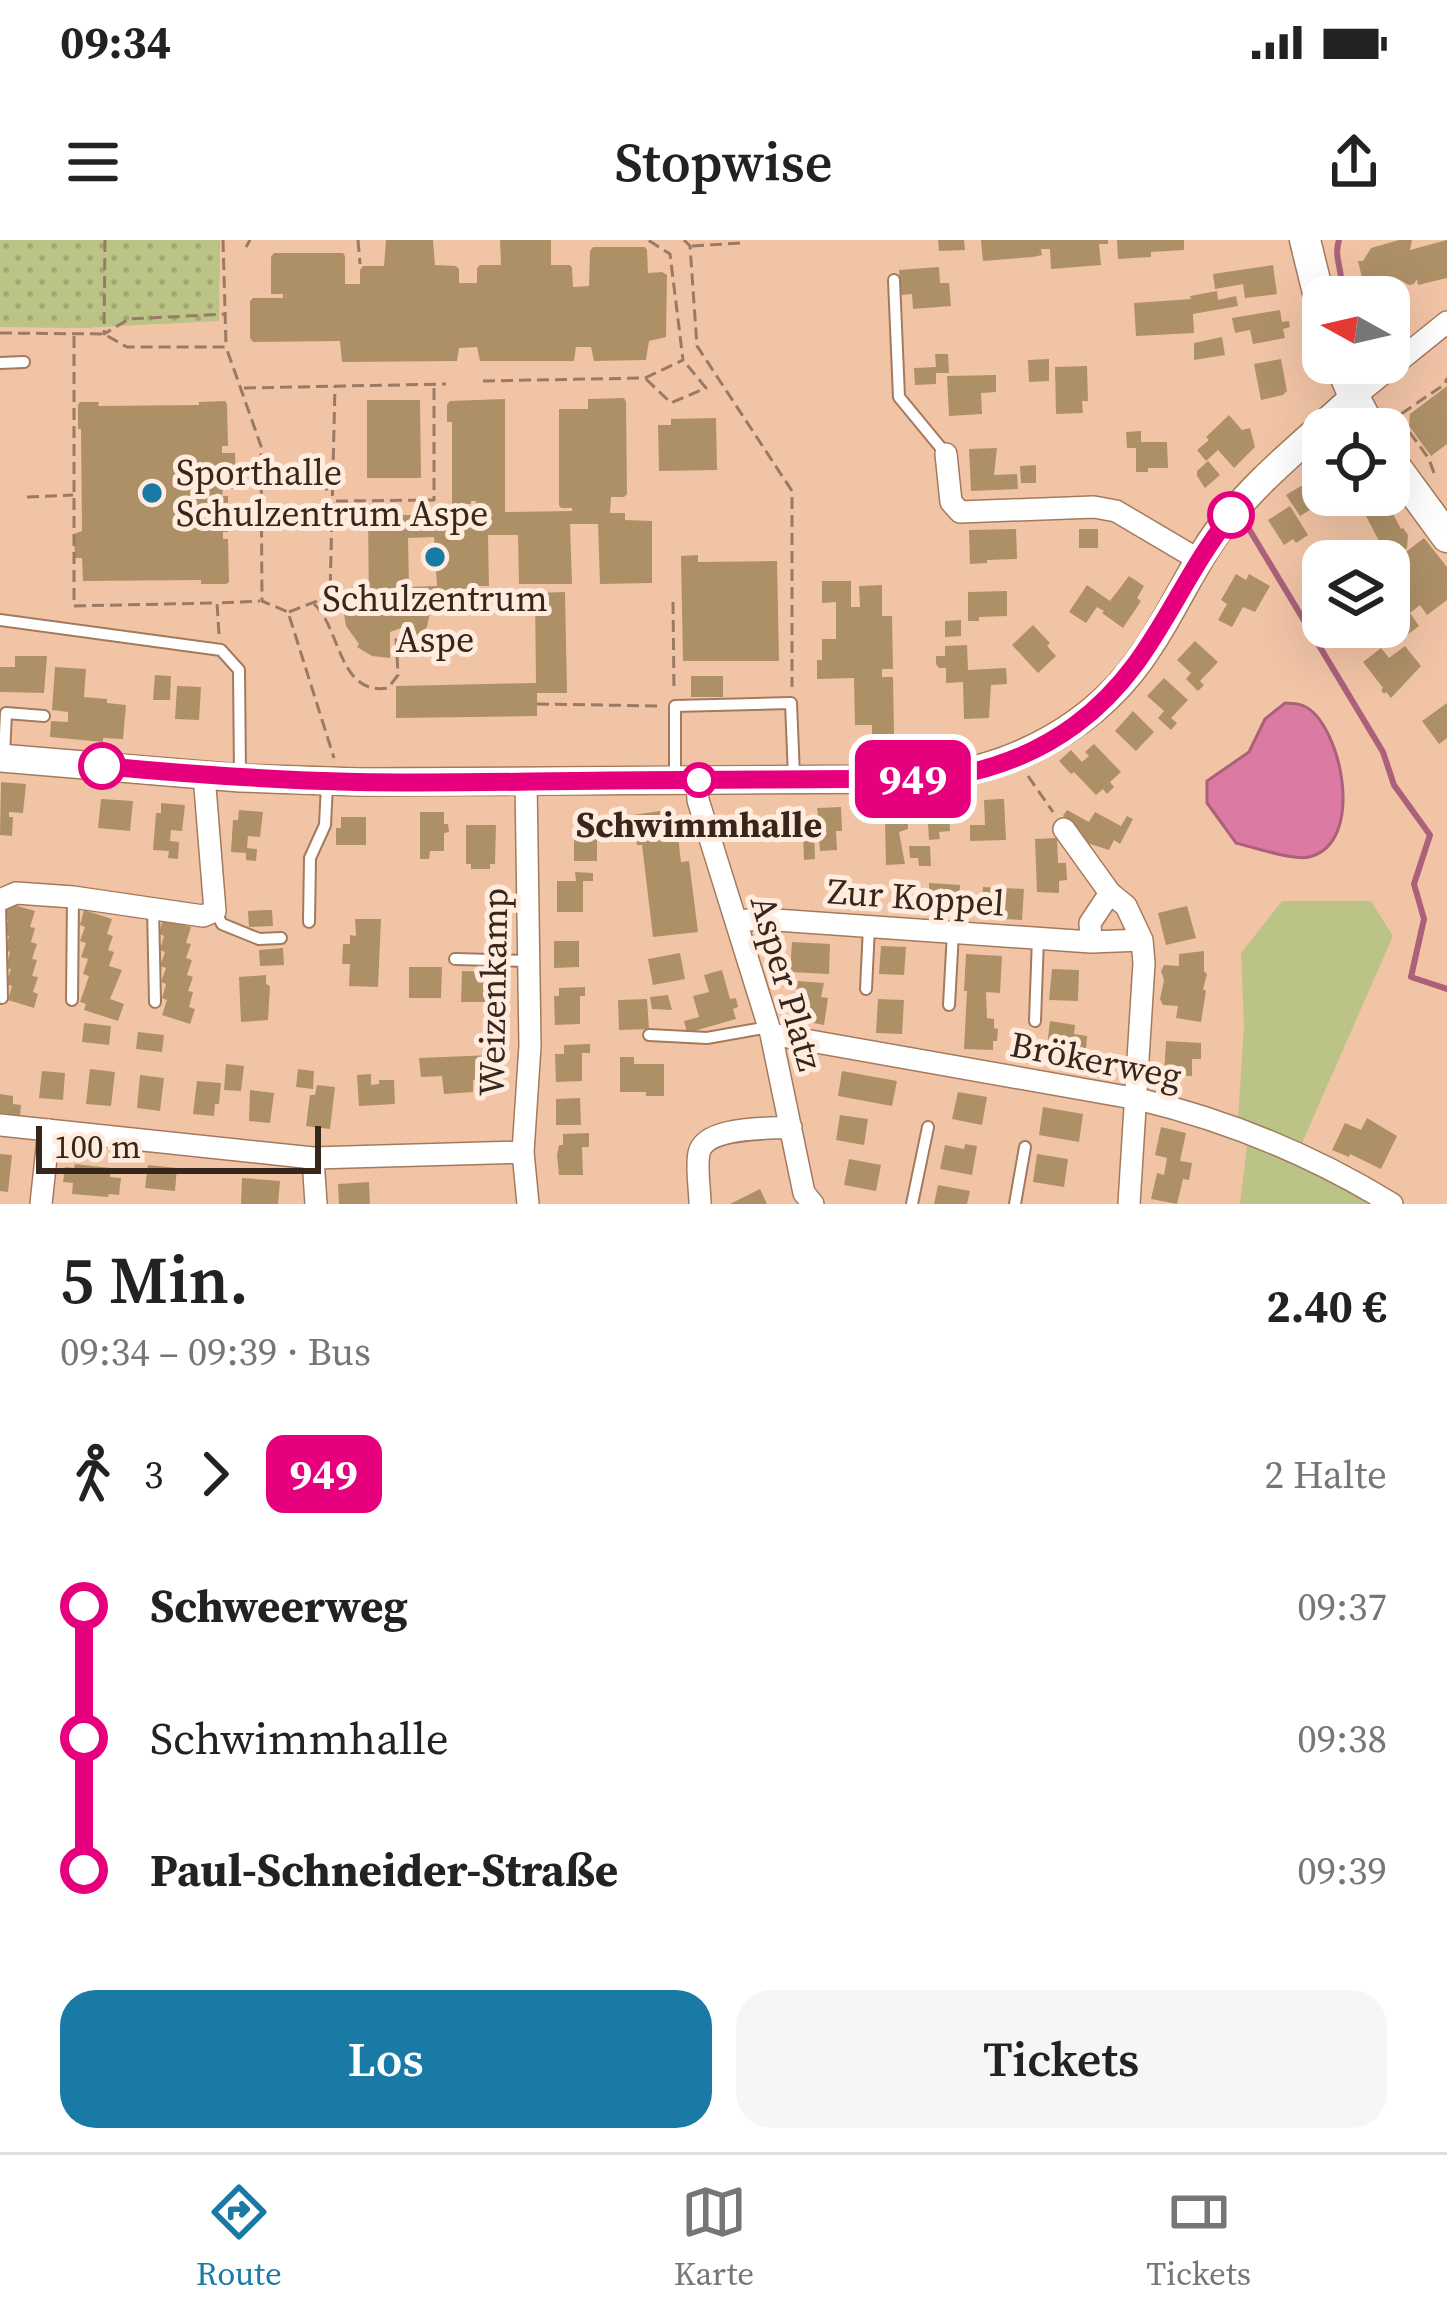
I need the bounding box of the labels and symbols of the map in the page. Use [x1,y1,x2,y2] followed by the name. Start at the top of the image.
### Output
[1302,276,1410,384] north arrow
[176,448,488,538] place label: Sporthalle Schulzentrum Aspe
[139,480,165,506] marker: Sporthalle Schulzentrum Aspe
[1209,493,1253,537] unlabelled marker
[422,544,448,570] marker: Schulzentrum Aspe
[322,574,548,664] place label: Schulzentrum Aspe
[844,740,982,818] line badge: 949
[80,744,124,788] unlabelled marker
[683,764,715,796] marker: Schwimmhalle
[576,800,822,849] place label: Schwimmhalle
[826,866,1006,928] street label: Zur Koppel
[467,887,519,1097] street label: Weizenkamp
[739,890,835,1076] street label: Asper Platz
[1006,1019,1186,1101] street label: Brökerweg
[36,1120,321,1173] scale bar

